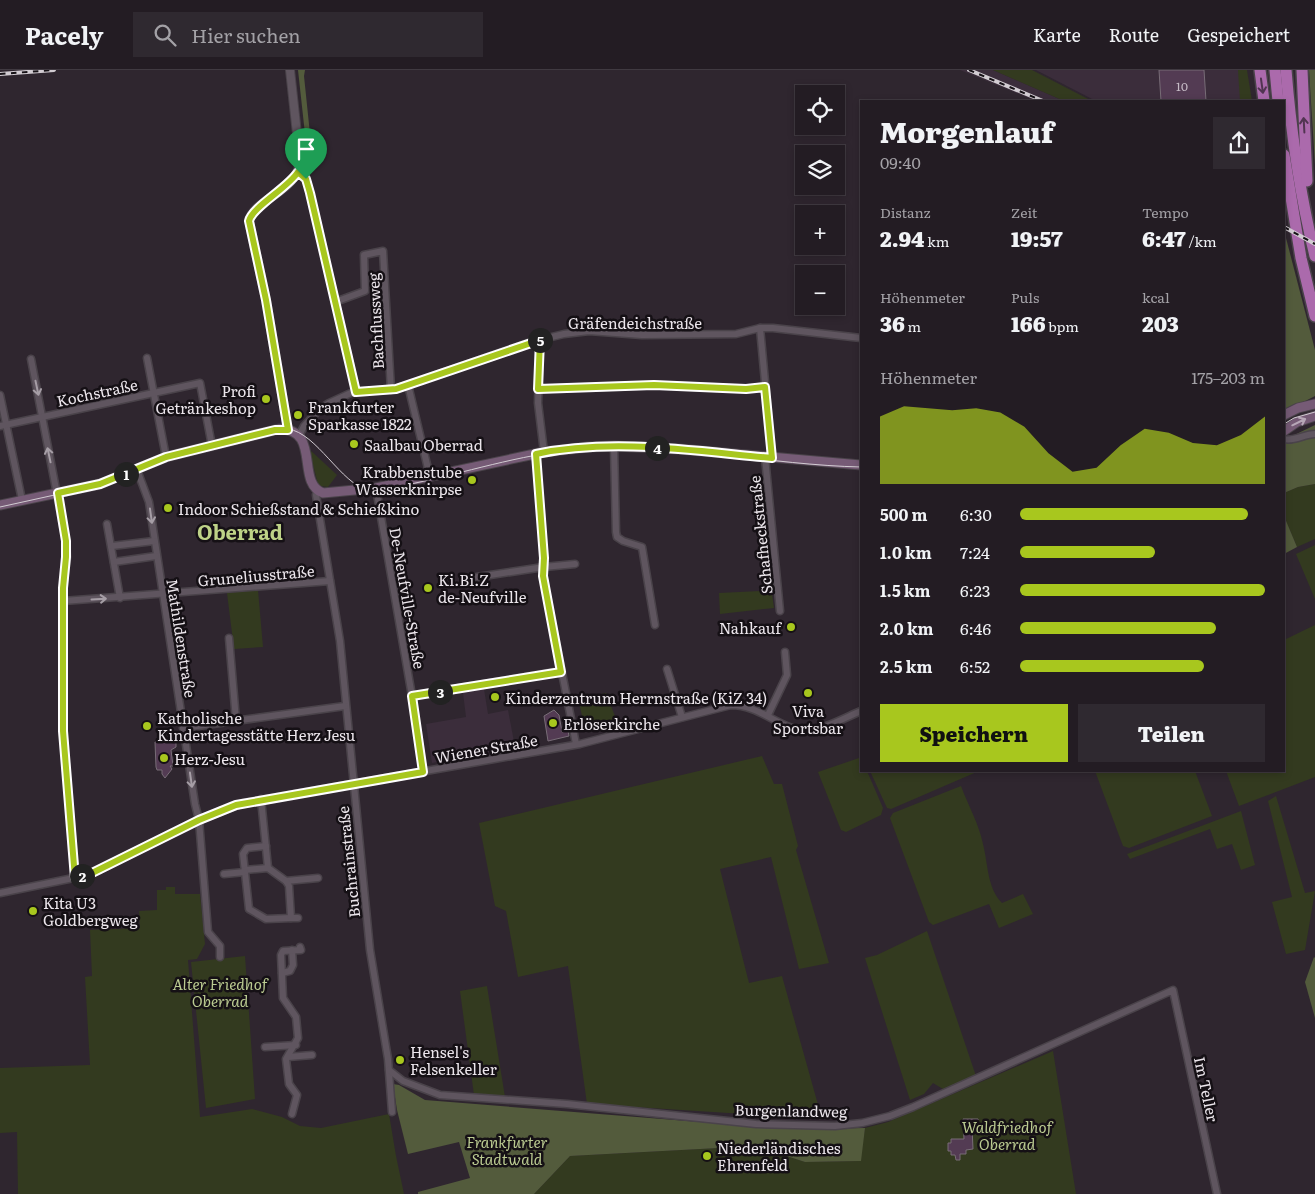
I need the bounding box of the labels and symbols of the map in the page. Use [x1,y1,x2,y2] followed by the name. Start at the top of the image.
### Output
[1176,77,1188,95] house number: 10
[1257,77,1267,93] one-way arrow
[1299,117,1308,133] one-way arrow
[285,128,327,179] pin
[361,271,389,370] street label: Bachflussweg
[568,311,702,334] street label: Gräfendeichstraße
[528,328,552,352] pin: 5
[54,372,140,412] street label: Kochstraße
[33,379,42,395] one-way arrow
[155,379,256,419] place label: Profi Getränkeshop
[260,393,272,405] marker: Profi Getränkeshop
[308,395,412,435] place label: Frankfurter Sparkasse 1822
[292,409,304,421] marker: Frankfurter Sparkasse 1822
[1291,417,1306,426] one-way arrow
[364,433,483,456] place label: Saalbau Oberrad
[644,436,670,460] pin: 4
[348,438,360,450] marker: Saalbau Oberrad
[44,447,53,463] one-way arrow
[355,460,462,500] place label: Krabbenstube Wasserknirpse
[114,462,138,486] pin: 1
[466,474,478,486] marker: Krabbenstube Wasserknirpse
[742,474,778,595] street label: Schafheckstraße
[178,497,420,520] place label: Indoor Schießstand & Schießkino
[162,502,174,514] marker: Indoor Schießstand & Schießkino
[146,508,156,524] one-way arrow
[197,516,283,546] district label: Oberrad
[384,525,432,671] street label: De-Neufville-Straße
[197,558,316,592] street label: Gruneliusstraße
[438,568,527,608] place label: Ki.Bi.Z de-Neufville
[161,577,203,699] street label: Mathildenstraße
[422,582,434,594] marker: Ki.Bi.Z de-Neufville
[91,594,107,604] one-way arrow
[719,616,782,639] place label: Nahkauf
[785,621,797,633] marker: Nahkauf
[428,680,452,704] pin: 3
[505,686,767,709] place label: Kinderzentrum Herrnstraße (KiZ 34)
[802,687,814,699] marker: Viva Sportsbar
[489,691,501,703] marker: Kinderzentrum Herrnstraße (KiZ 34)
[773,699,843,739] place label: Viva Sportsbar
[157,706,356,746] place label: Katholische Kindertagesstätte Herz Jesu
[563,712,660,735] place label: Erlöserkirche
[547,717,559,729] marker: Erlöserkirche
[141,720,153,732] marker: Katholische Kindertagesstätte Herz Jesu
[433,728,539,768] street label: Wiener Straße
[174,747,245,770] place label: Herz-Jesu
[158,752,170,764] marker: Herz-Jesu
[186,772,196,788] one-way arrow
[331,805,365,919] street label: Buchrainstraße
[70,864,94,888] pin: 2
[43,891,139,931] place label: Kita U3 Goldbergweg
[27,905,39,917] marker: Kita U3 Goldbergweg
[173,972,270,1012] park label: Alter Friedhof Oberrad
[410,1040,497,1080] place label: Hensel's Felsenkeller
[394,1054,406,1066] marker: Hensel's Felsenkeller
[1189,1054,1225,1124] street label: Im Teller
[734,1098,848,1122] street label: Burgenlandweg
[962,1115,1054,1155] park label: Waldfriedhof Oberrad
[466,1130,548,1170] park label: Frankfurter Stadtwald
[717,1136,841,1176] place label: Niederländisches Ehrenfeld
[701,1150,713,1162] marker: Niederländisches Ehrenfeld

